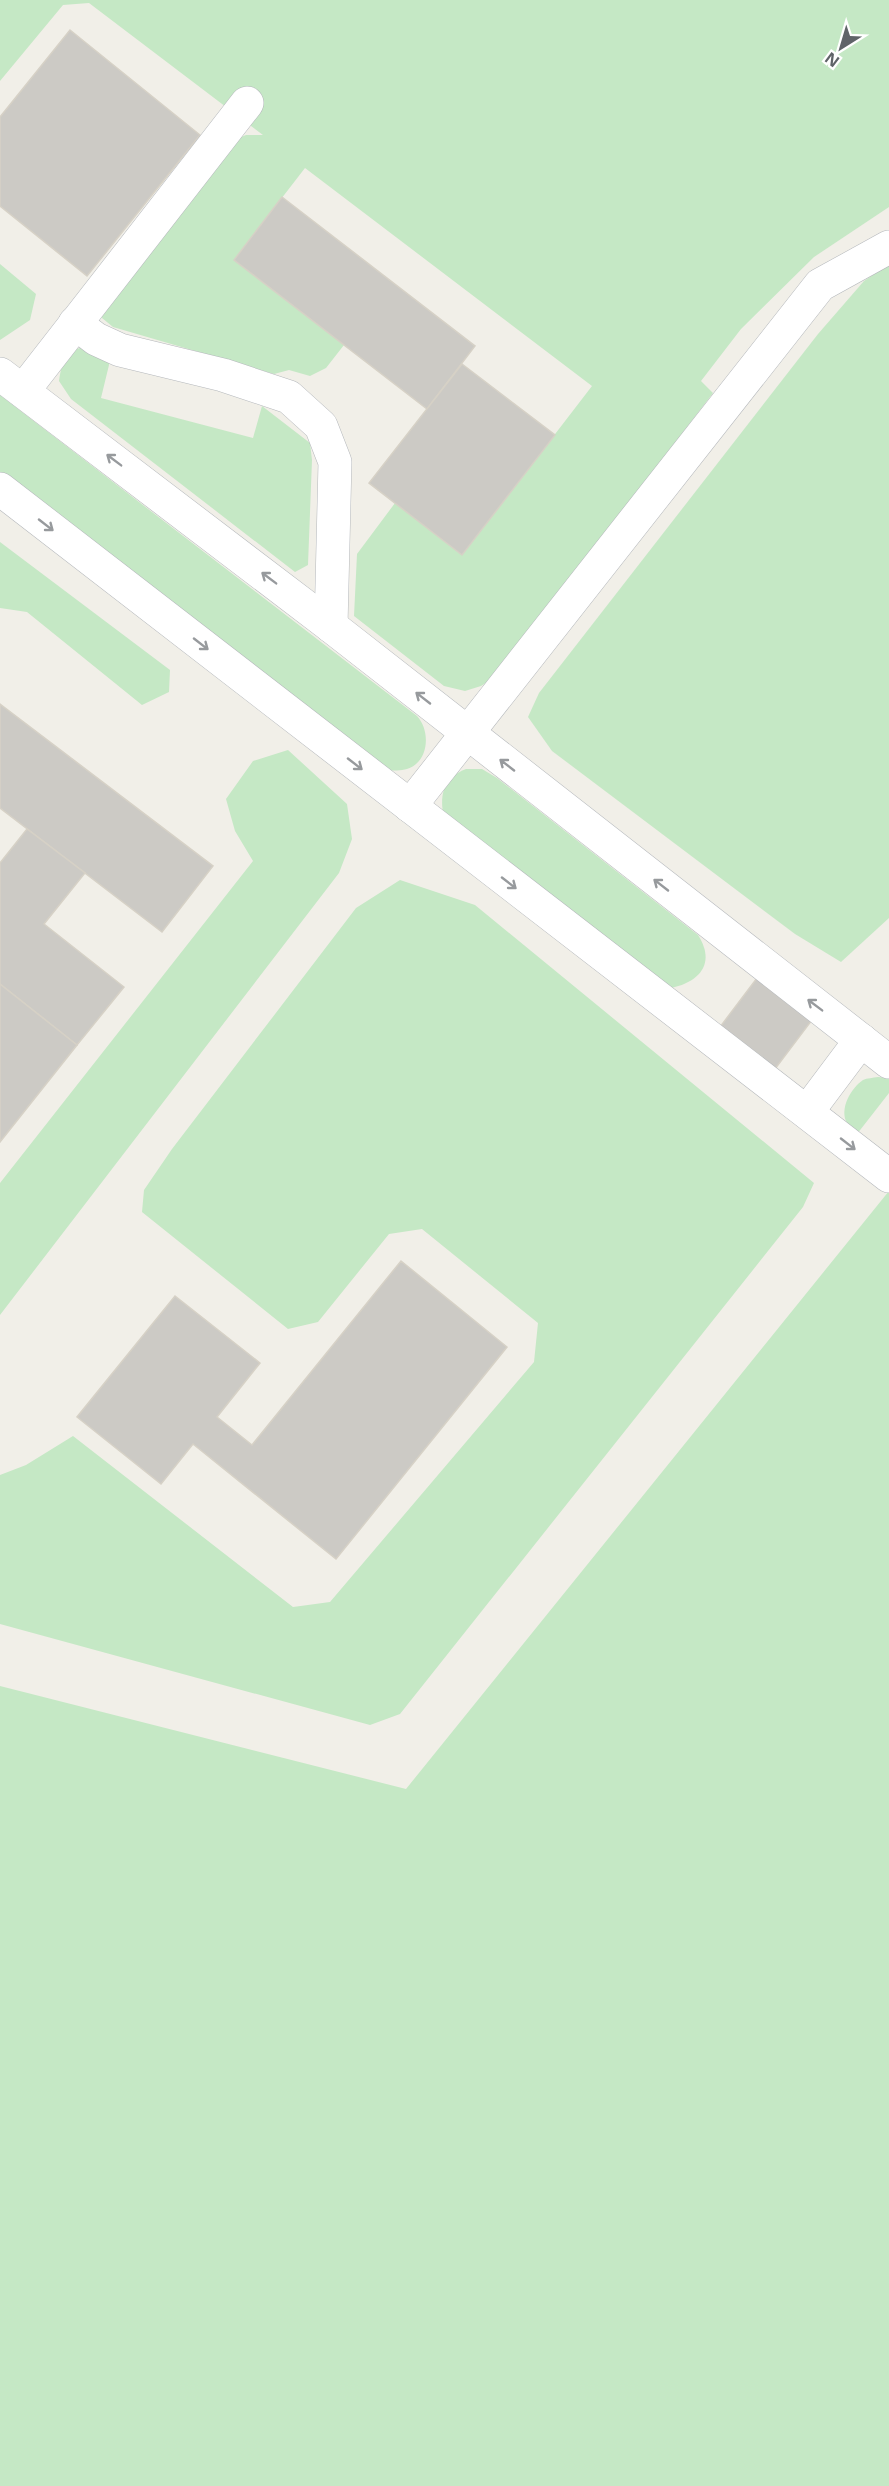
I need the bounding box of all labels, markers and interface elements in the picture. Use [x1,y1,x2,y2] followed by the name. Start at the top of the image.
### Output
[811,18,871,78] north arrow
[820,47,844,73] text: N
[106,454,122,466] one-way arrow
[38,519,54,532] one-way arrow
[261,572,277,585] one-way arrow
[192,638,208,651] one-way arrow
[415,692,431,705] one-way arrow
[346,757,362,770] one-way arrow
[500,758,516,771] one-way arrow
[501,876,517,889] one-way arrow
[653,878,669,891] one-way arrow
[807,998,823,1011] one-way arrow
[839,1137,855,1150] one-way arrow

